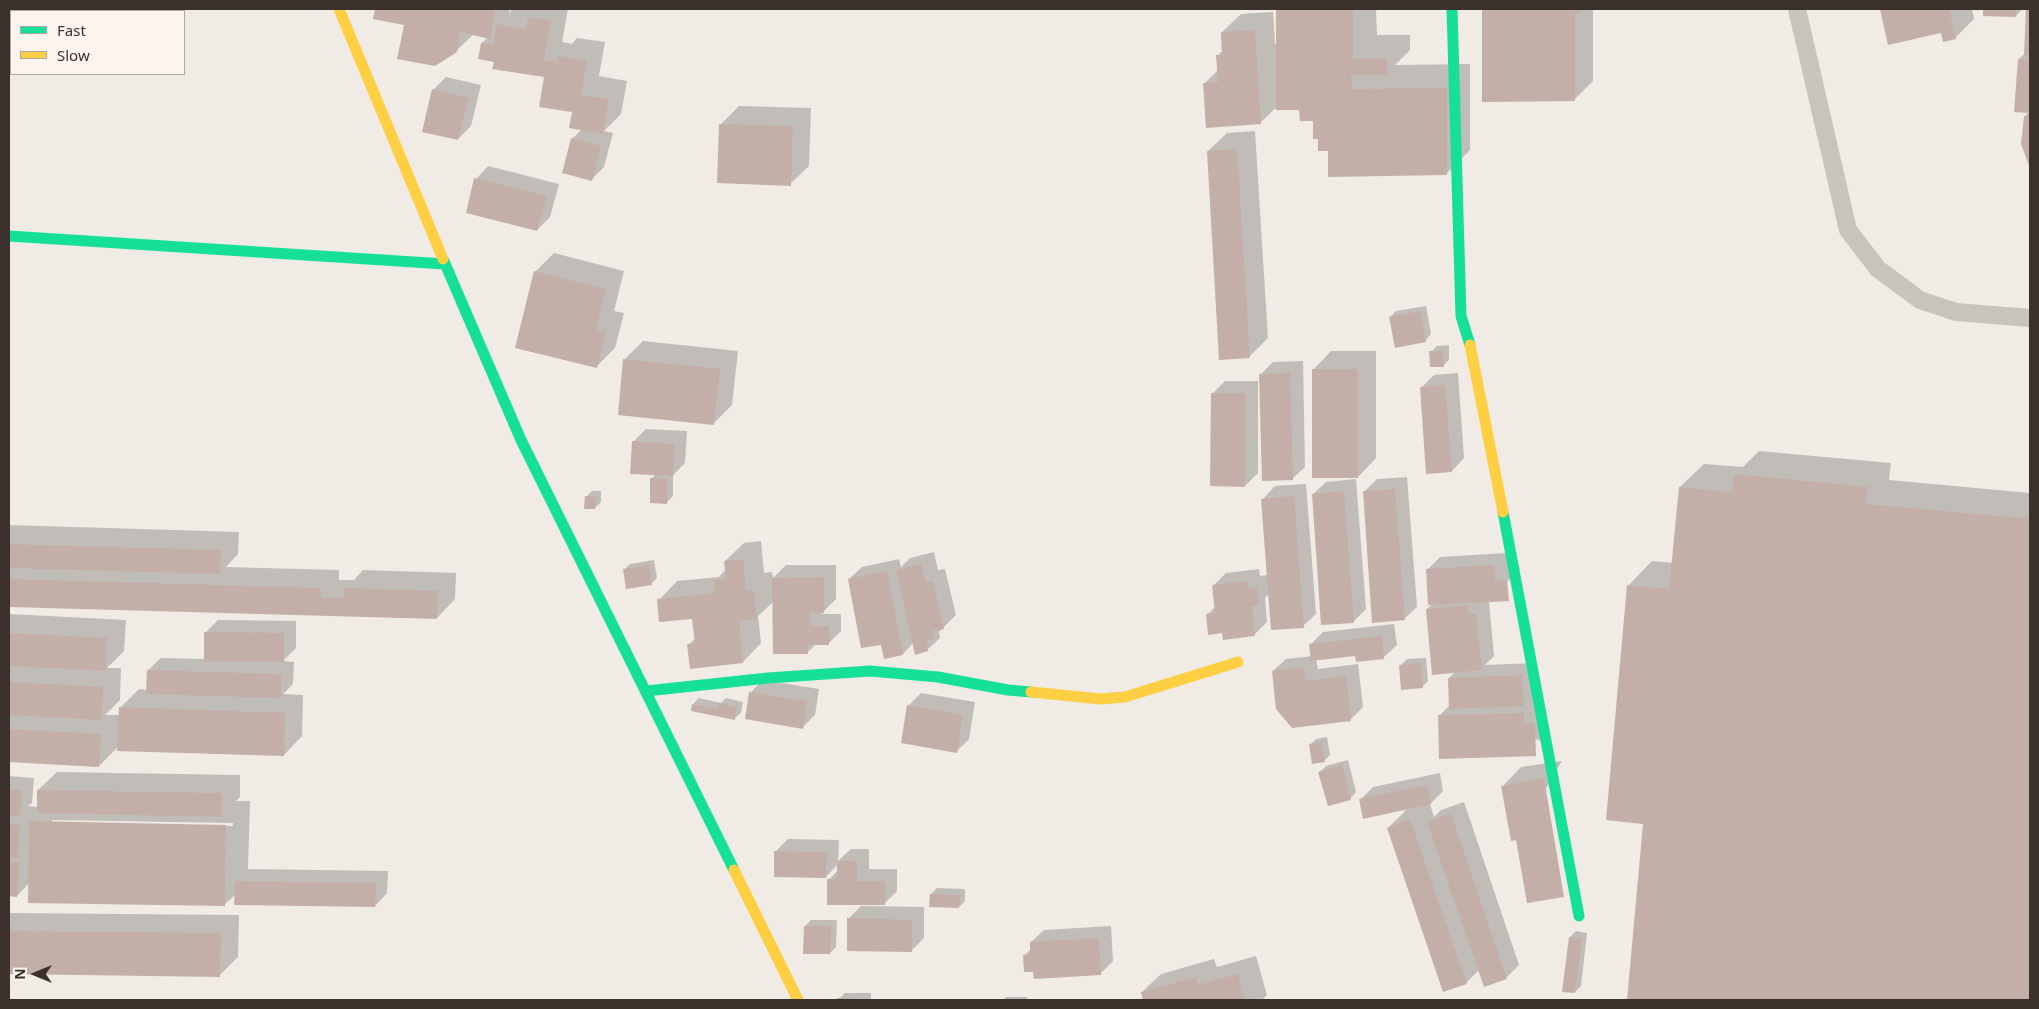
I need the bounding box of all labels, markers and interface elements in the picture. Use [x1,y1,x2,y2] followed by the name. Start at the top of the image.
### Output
[10,10,185,75] legend
[57,20,86,40] text: Fast
[57,45,90,65] text: Slow
[10,949,60,999] north arrow
[10,968,29,980] text: N

